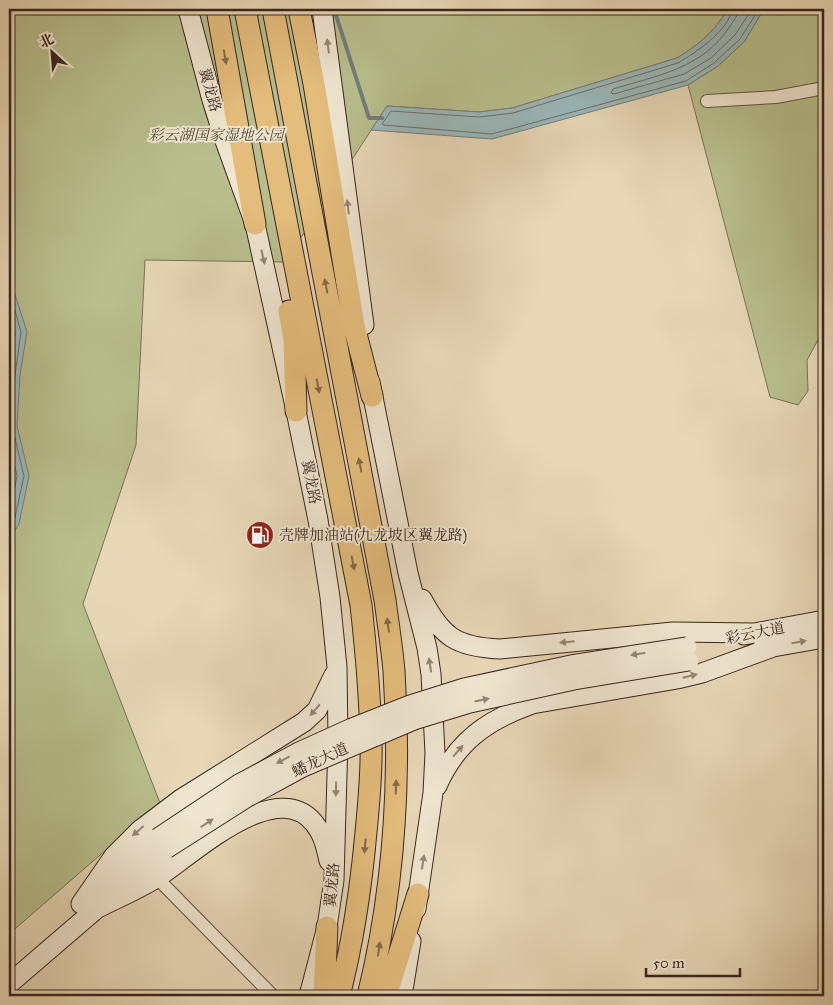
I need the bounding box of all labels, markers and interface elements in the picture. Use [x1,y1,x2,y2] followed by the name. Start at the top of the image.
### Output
[28,28,78,78] north arrow
[37,30,57,51] text: 北
[323,37,331,53] one-way arrow
[222,49,230,65] one-way arrow
[195,66,225,114] street label: 翼龙路
[148,126,285,144] park label: 彩云湖国家湿地公园
[344,199,352,215] one-way arrow
[259,250,267,265] one-way arrow
[322,278,330,293] one-way arrow
[315,378,323,394] one-way arrow
[355,457,363,473] one-way arrow
[298,458,324,506] street label: 翼龙路
[245,520,275,550] fuel station icon: 壳牌加油站(九龙坡区翼龙路)
[279,526,467,545] place label: 壳牌加油站(九龙坡区翼龙路)
[349,555,357,571] one-way arrow
[384,617,392,633] one-way arrow
[724,618,786,648] street label: 彩云大道
[559,638,575,646] one-way arrow
[791,638,807,646] one-way arrow
[630,651,646,659] one-way arrow
[425,657,433,673] one-way arrow
[682,672,697,680] one-way arrow
[475,696,490,704] one-way arrow
[309,704,321,716] one-way arrow
[289,739,351,781] street label: 蟠龙大道
[452,745,463,758] one-way arrow
[276,756,291,764] one-way arrow
[392,779,400,795] one-way arrow
[332,781,340,797] one-way arrow
[201,818,214,828] one-way arrow
[132,826,145,837] one-way arrow
[361,838,369,854] one-way arrow
[419,853,427,869] one-way arrow
[321,862,343,908] street label: 翼龙路
[375,940,383,956] one-way arrow
[646,945,739,977] scale bar
[653,954,685,972] text: 50 m

